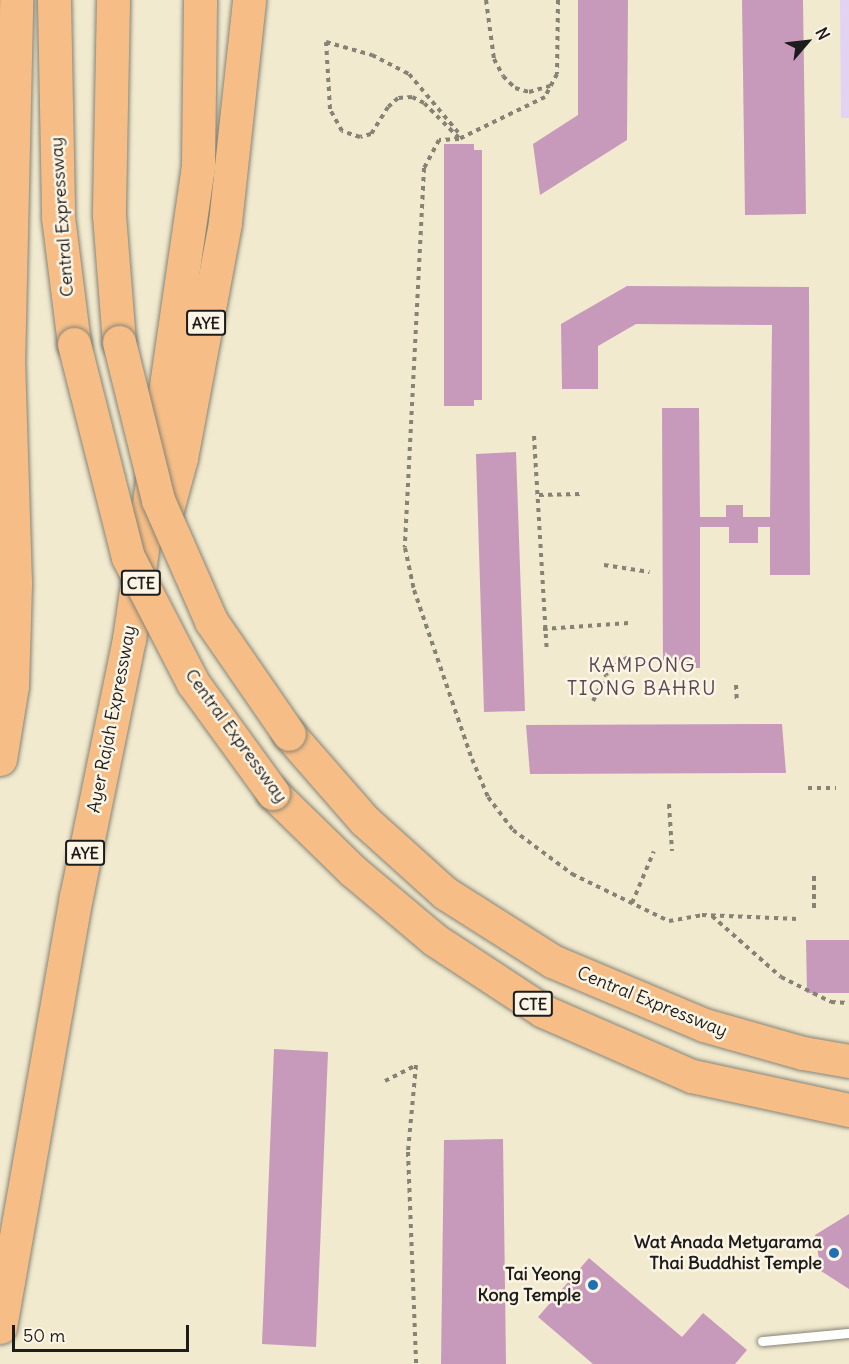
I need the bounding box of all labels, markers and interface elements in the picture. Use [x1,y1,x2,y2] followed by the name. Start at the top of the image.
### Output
[777,12,837,72] north arrow
[811,24,834,43] text: N
[46,136,78,298] street label: Central Expressway
[185,310,227,336] road number: AYE
[120,570,162,596] road number: CTE
[83,623,141,815] street label: Ayer Rajah Expressway
[567,653,717,700] district label: KAMPONG TIONG BAHRU
[180,665,292,807] street label: Central Expressway
[64,840,106,866] road number: AYE
[574,962,730,1042] street label: Central Expressway
[512,991,554,1017] road number: CTE
[634,1232,822,1274] place label: Wat Anada Metyarama Thai Buddhist Temple
[827,1246,841,1260] marker: Wat Anada Metyarama Thai Buddhist Temple
[478,1264,581,1306] place label: Tai Yeong Kong Temple
[586,1278,600,1292] marker: Tai Yeong Kong Temple
[15,1313,192,1351] scale bar
[23,1324,65,1347] text: 50 m

